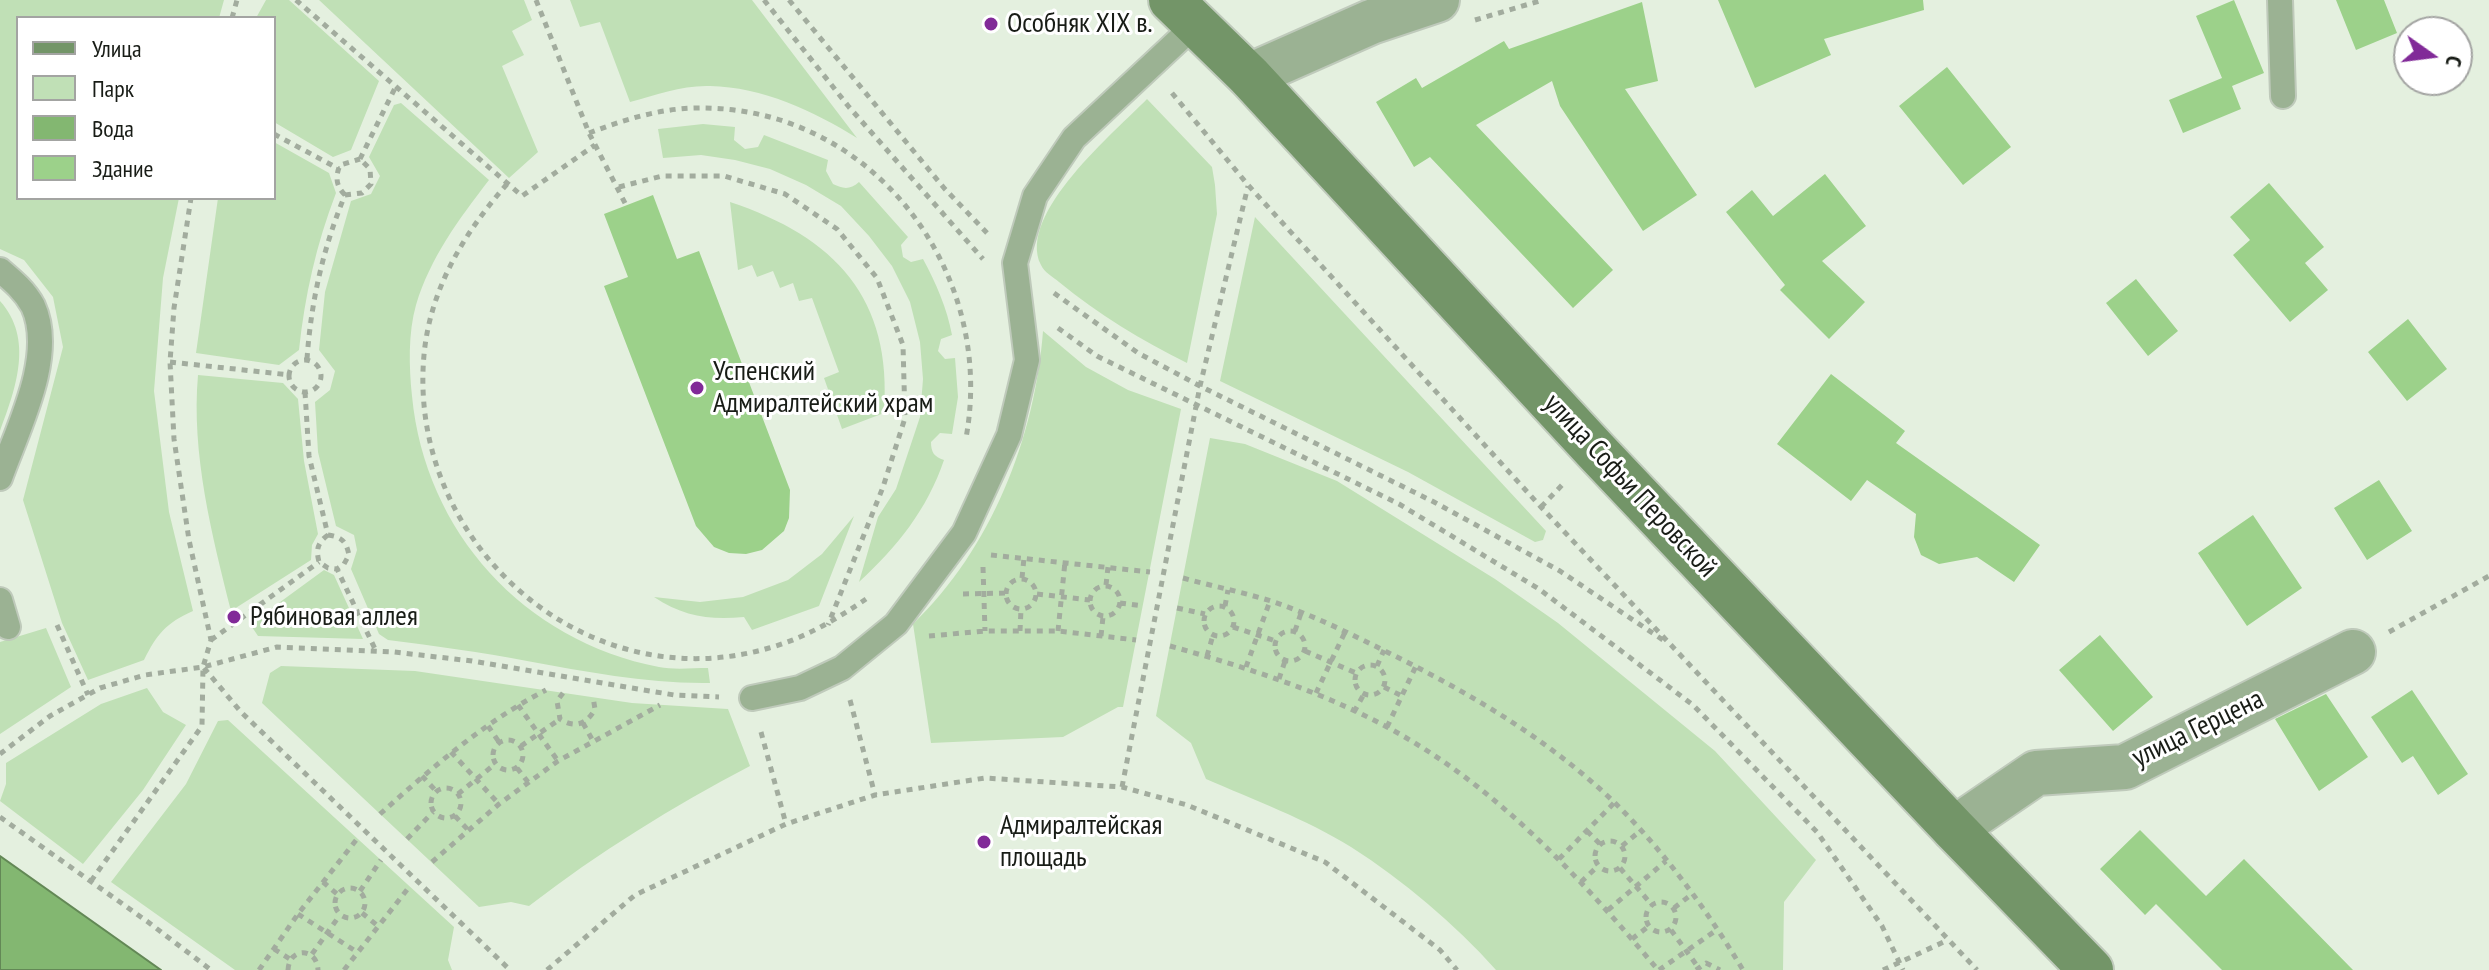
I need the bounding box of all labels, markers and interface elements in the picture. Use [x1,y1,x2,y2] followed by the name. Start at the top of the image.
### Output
[1007,7,1153,41] place label: Особняк XIX в.
[982,15,1000,33] marker: Особняк XIX в.
[16,16,276,200] legend
[2393,16,2473,96] north arrow
[92,33,142,64] text: Улица
[2440,53,2469,70] text: С
[92,73,134,104] text: Парк
[92,113,134,144] text: Вода
[92,153,153,184] text: Здание
[713,355,933,421] place label: Успенский Адмиралтейский храм
[688,379,706,397] marker: Успенский Адмиралтейский храм
[1536,387,1724,585] street label: улица Софьи Перовской
[250,600,418,634] place label: Рябиновая аллея
[225,608,243,626] marker: Рябиновая аллея
[2127,683,2269,775] street label: улица Герцена
[1000,809,1162,875] place label: Адмиралтейская площадь
[975,833,993,851] marker: Адмиралтейская площадь

